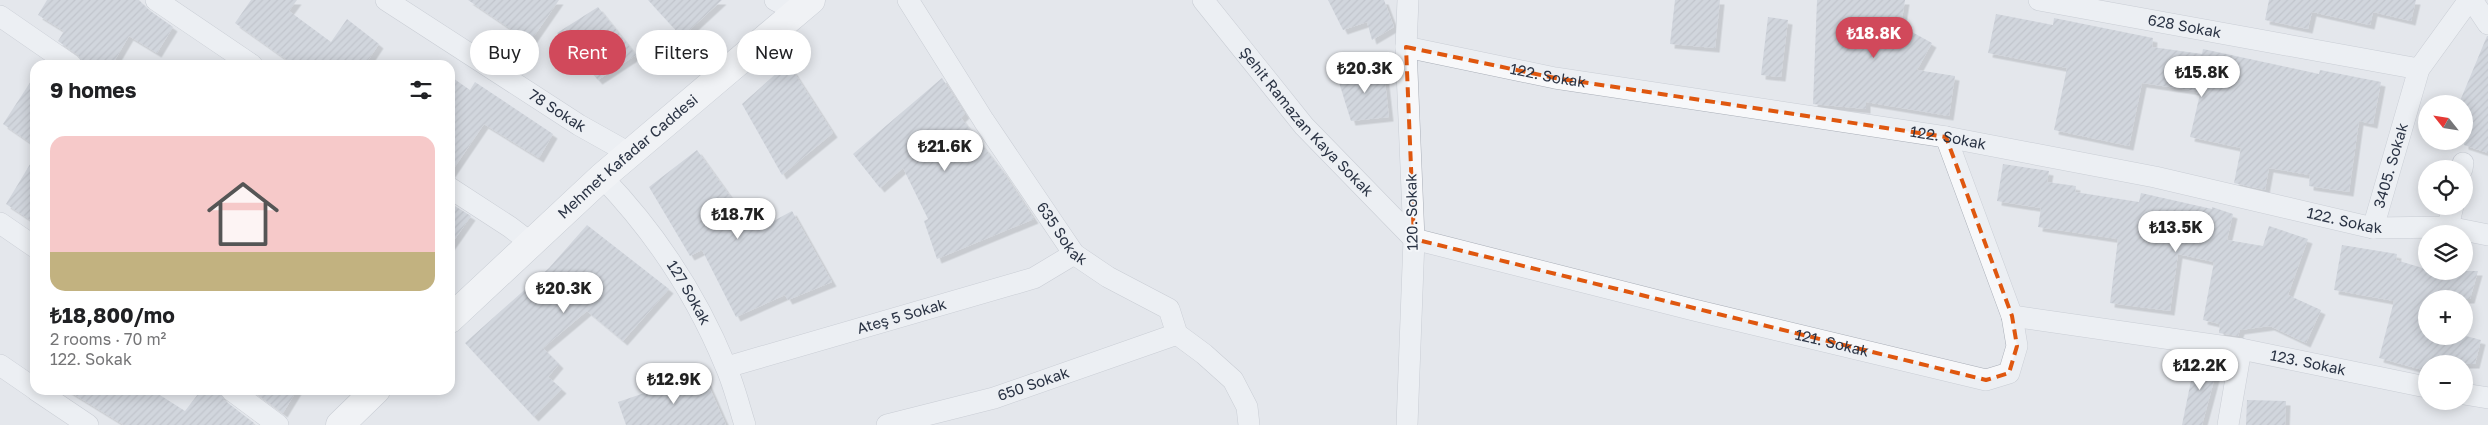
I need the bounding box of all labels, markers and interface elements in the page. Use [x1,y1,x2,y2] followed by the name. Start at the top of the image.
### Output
[2146,10,2224,41] street label: 628 Sokak
[1833,17,1915,59] pin: ₺18.8K
[1847,23,1901,43] text: ₺18.8K
[470,30,539,75] chip: Buy
[549,30,626,75] chip: Rent
[636,30,727,75] chip: Filters
[737,30,811,75] chip: New
[1236,43,1378,200] street label: Şehit Ramazan Kaya Sokak
[1324,52,1406,94] pin: ₺20.3K
[2161,56,2243,98] pin: ₺15.8K
[1337,58,1393,78] text: ₺20.3K
[1509,59,1588,91] street label: 122. Sokak
[2175,62,2229,82] text: ₺15.8K
[407,76,435,104] icon: filters
[50,77,136,103] text: 9 homes
[526,85,590,135] street label: 78 Sokak
[553,90,701,222] street label: Mehmet Kafadar Caddesi
[2418,95,2472,150] north arrow
[2418,95,2473,410] map controls
[2369,120,2411,210] street label: 3405. Sokak
[1909,122,1988,153] street label: 122. Sokak
[904,130,986,172] pin: ₺21.6K
[918,136,972,156] text: ₺21.6K
[2418,160,2473,215] button: locate
[198,169,288,259] icon: home
[1401,173,1421,251] street label: 120. Sokak
[697,198,779,240] pin: ₺18.7K
[1033,198,1091,269] street label: 635 Sokak
[2305,203,2383,236] street label: 122. Sokak
[711,204,765,224] text: ₺18.7K
[2135,210,2217,253] pin: ₺13.5K
[2149,217,2203,237] text: ₺13.5K
[2418,225,2473,280] button: layers
[664,256,715,328] street label: 127 Sokak
[523,272,605,314] pin: ₺20.3K
[536,278,592,298] text: ₺20.3K
[2418,290,2473,345] button: +
[855,294,949,337] street label: Ateş 5 Sokak
[50,302,175,328] text: ₺18,800/mo
[1793,325,1872,360] street label: 121. Sokak
[50,329,166,349] text: 2 rooms · 70 m²
[2269,345,2348,378] street label: 123. Sokak
[2159,348,2241,391] pin: ₺12.2K
[50,349,132,369] text: 122. Sokak
[2173,355,2227,375] text: ₺12.2K
[2418,355,2473,410] button: −
[633,362,715,405] pin: ₺12.9K
[995,362,1072,404] street label: 650 Sokak
[647,369,701,389] text: ₺12.9K

